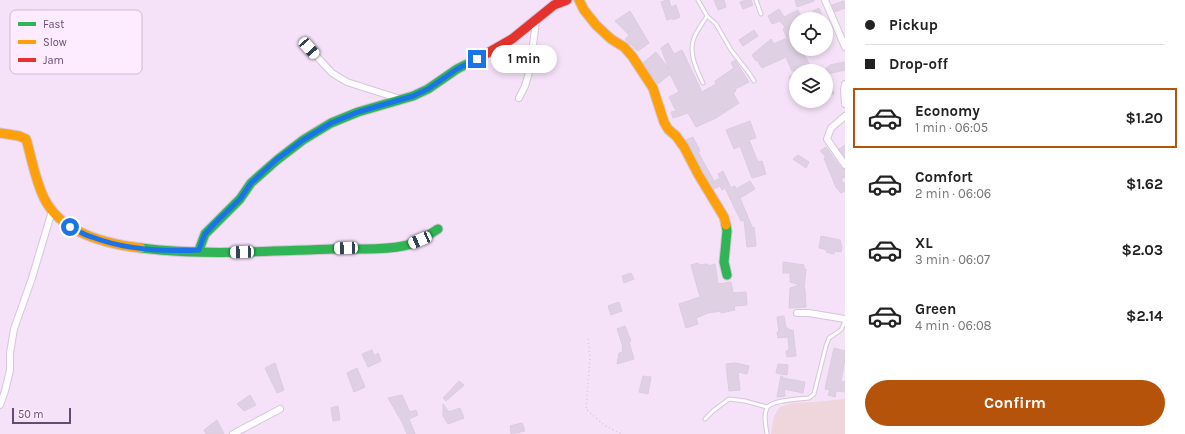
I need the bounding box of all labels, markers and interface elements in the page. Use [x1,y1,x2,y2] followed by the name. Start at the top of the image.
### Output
[10,10,142,74] legend
[789,12,833,108] map controls
[789,12,833,56] button: locate
[889,16,938,34] text: Pickup
[43,18,64,31] text: Fast
[297,35,321,61] car
[43,36,67,49] text: Slow
[491,45,557,73] callout: 1 min
[468,50,486,68] route end
[508,51,540,66] text: 1 min
[43,54,64,67] text: Jam
[889,55,948,73] text: Drop-off
[789,64,833,108] button: layers
[867,100,903,136] icon: car
[915,102,980,120] text: Economy
[1126,109,1163,127] text: $1.20
[915,120,988,135] text: 1 min · 06:05
[867,166,903,202] icon: car
[915,168,973,186] text: Comfort
[1126,175,1163,193] text: $1.62
[915,186,991,201] text: 2 min · 06:06
[61,218,79,236] route start
[407,230,433,250] car
[867,232,903,268] icon: car
[915,234,933,252] text: XL
[1122,241,1163,259] text: $2.03
[334,242,358,254] car
[230,246,254,258] car
[915,252,990,267] text: 3 min · 06:07
[867,298,903,334] icon: car
[915,300,956,318] text: Green
[1126,307,1163,325] text: $2.14
[915,318,992,333] text: 4 min · 06:08
[865,380,1165,426] button: Confirm
[12,406,71,425] scale bar
[18,408,44,421] text: 50 m

